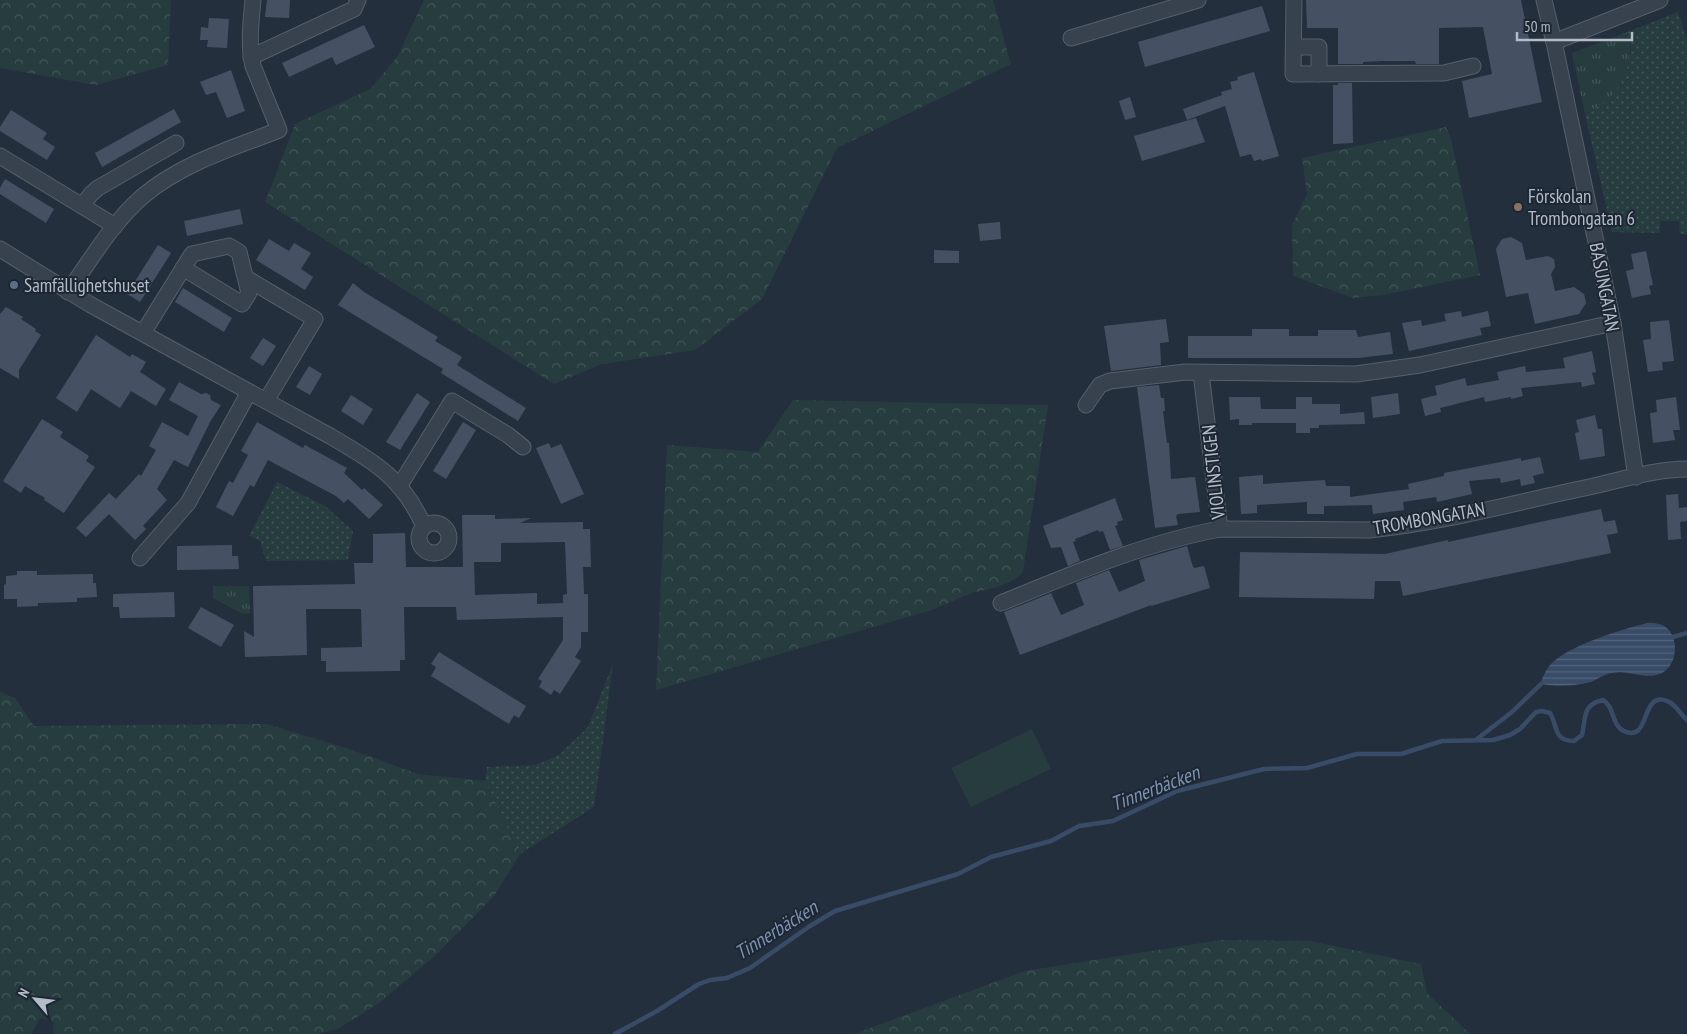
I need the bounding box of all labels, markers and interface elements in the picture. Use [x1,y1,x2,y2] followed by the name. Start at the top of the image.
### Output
[1517,10,1632,42] scale bar
[1524,17,1550,36] text: 50 m
[1528,184,1635,230] place label: Förskolan Trombongatan 6
[1512,201,1524,213] marker: Förskolan Trombongatan 6
[1585,240,1625,334] street label: BASUNGATAN
[24,273,150,297] place label: Samfällighetshuset
[8,279,20,291] marker: Samfällighetshuset
[1196,424,1230,521] street label: VIOLINSTIGEN
[1371,496,1487,540] street label: TROMBONGATAN
[1107,759,1204,817] water label: Tinnerbäcken
[730,894,823,966] water label: Tinnerbäcken
[10,974,60,1024] north arrow
[14,985,33,1000] text: N

